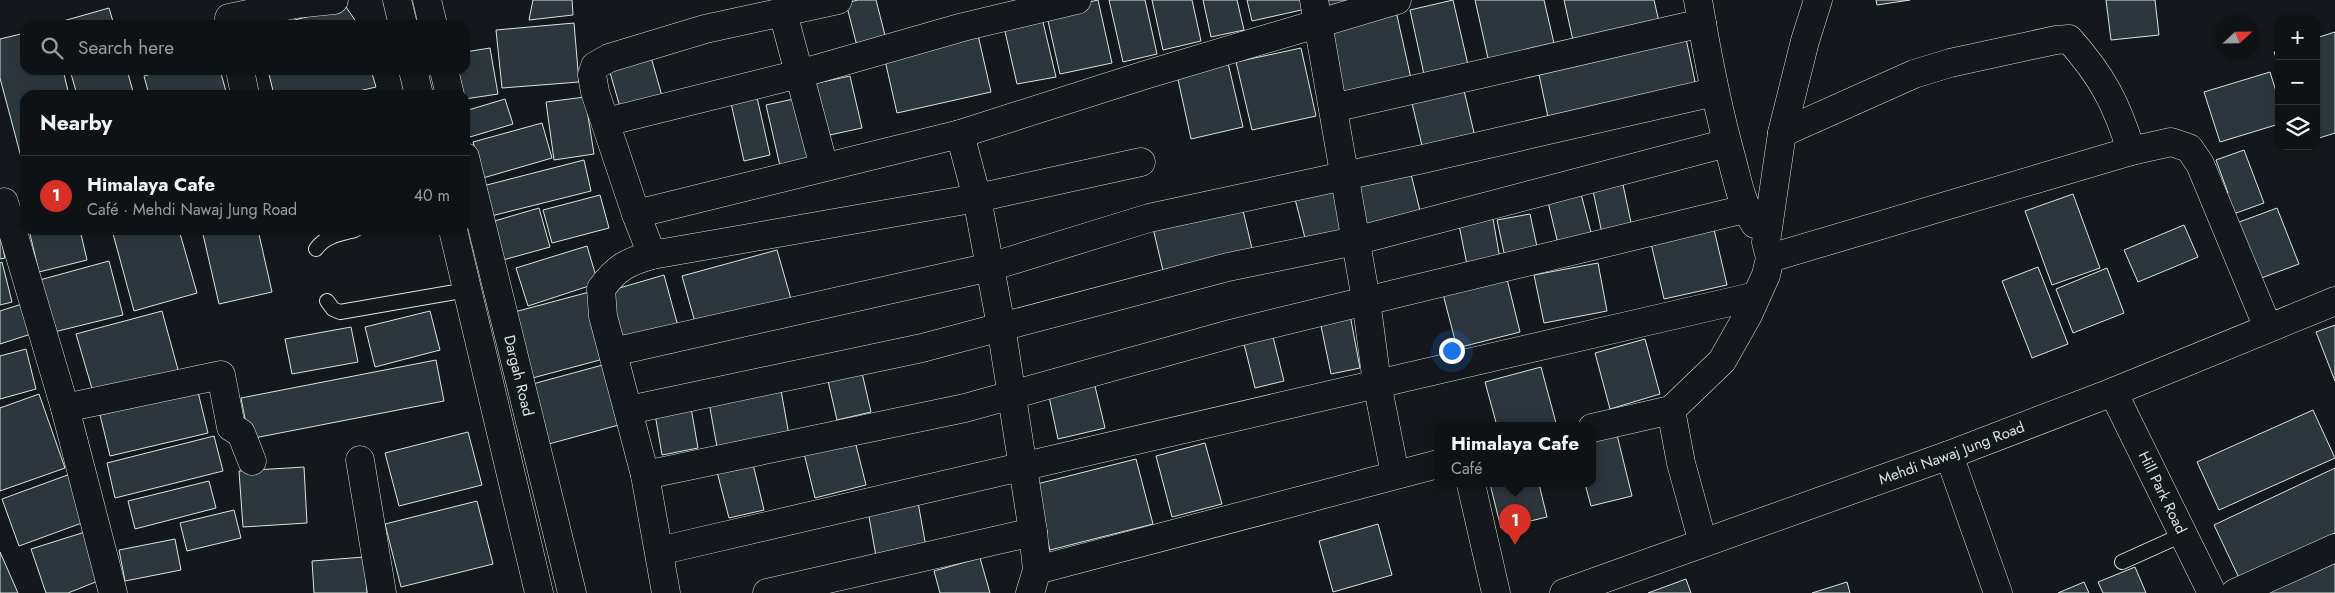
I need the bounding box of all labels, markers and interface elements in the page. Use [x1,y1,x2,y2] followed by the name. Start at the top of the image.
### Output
[2215,15,2260,60] north arrow
[2275,15,2320,150] map controls
[2275,15,2320,60] button: +
[20,20,470,75] search box
[38,34,66,62] icon: search
[78,34,174,61] text: Search here
[2275,60,2320,105] button: −
[2275,105,2320,150] button: layers
[40,108,112,138] text: Nearby
[87,171,215,198] text: Himalaya Cafe
[52,184,60,207] text: 1
[414,184,450,207] text: 40 m
[87,198,297,221] text: Café · Mehdi Nawaj Jung Road
[498,333,539,418] street label: Dargah Road
[1439,338,1465,364] your location
[1876,416,2028,490] street label: Mehdi Nawaj Jung Road
[1434,422,1596,487] popup
[1451,430,1579,457] text: Himalaya Cafe
[2133,447,2192,538] street label: Hill Park Road
[1451,457,1482,480] text: Café
[1499,504,1531,545] pin: 1

